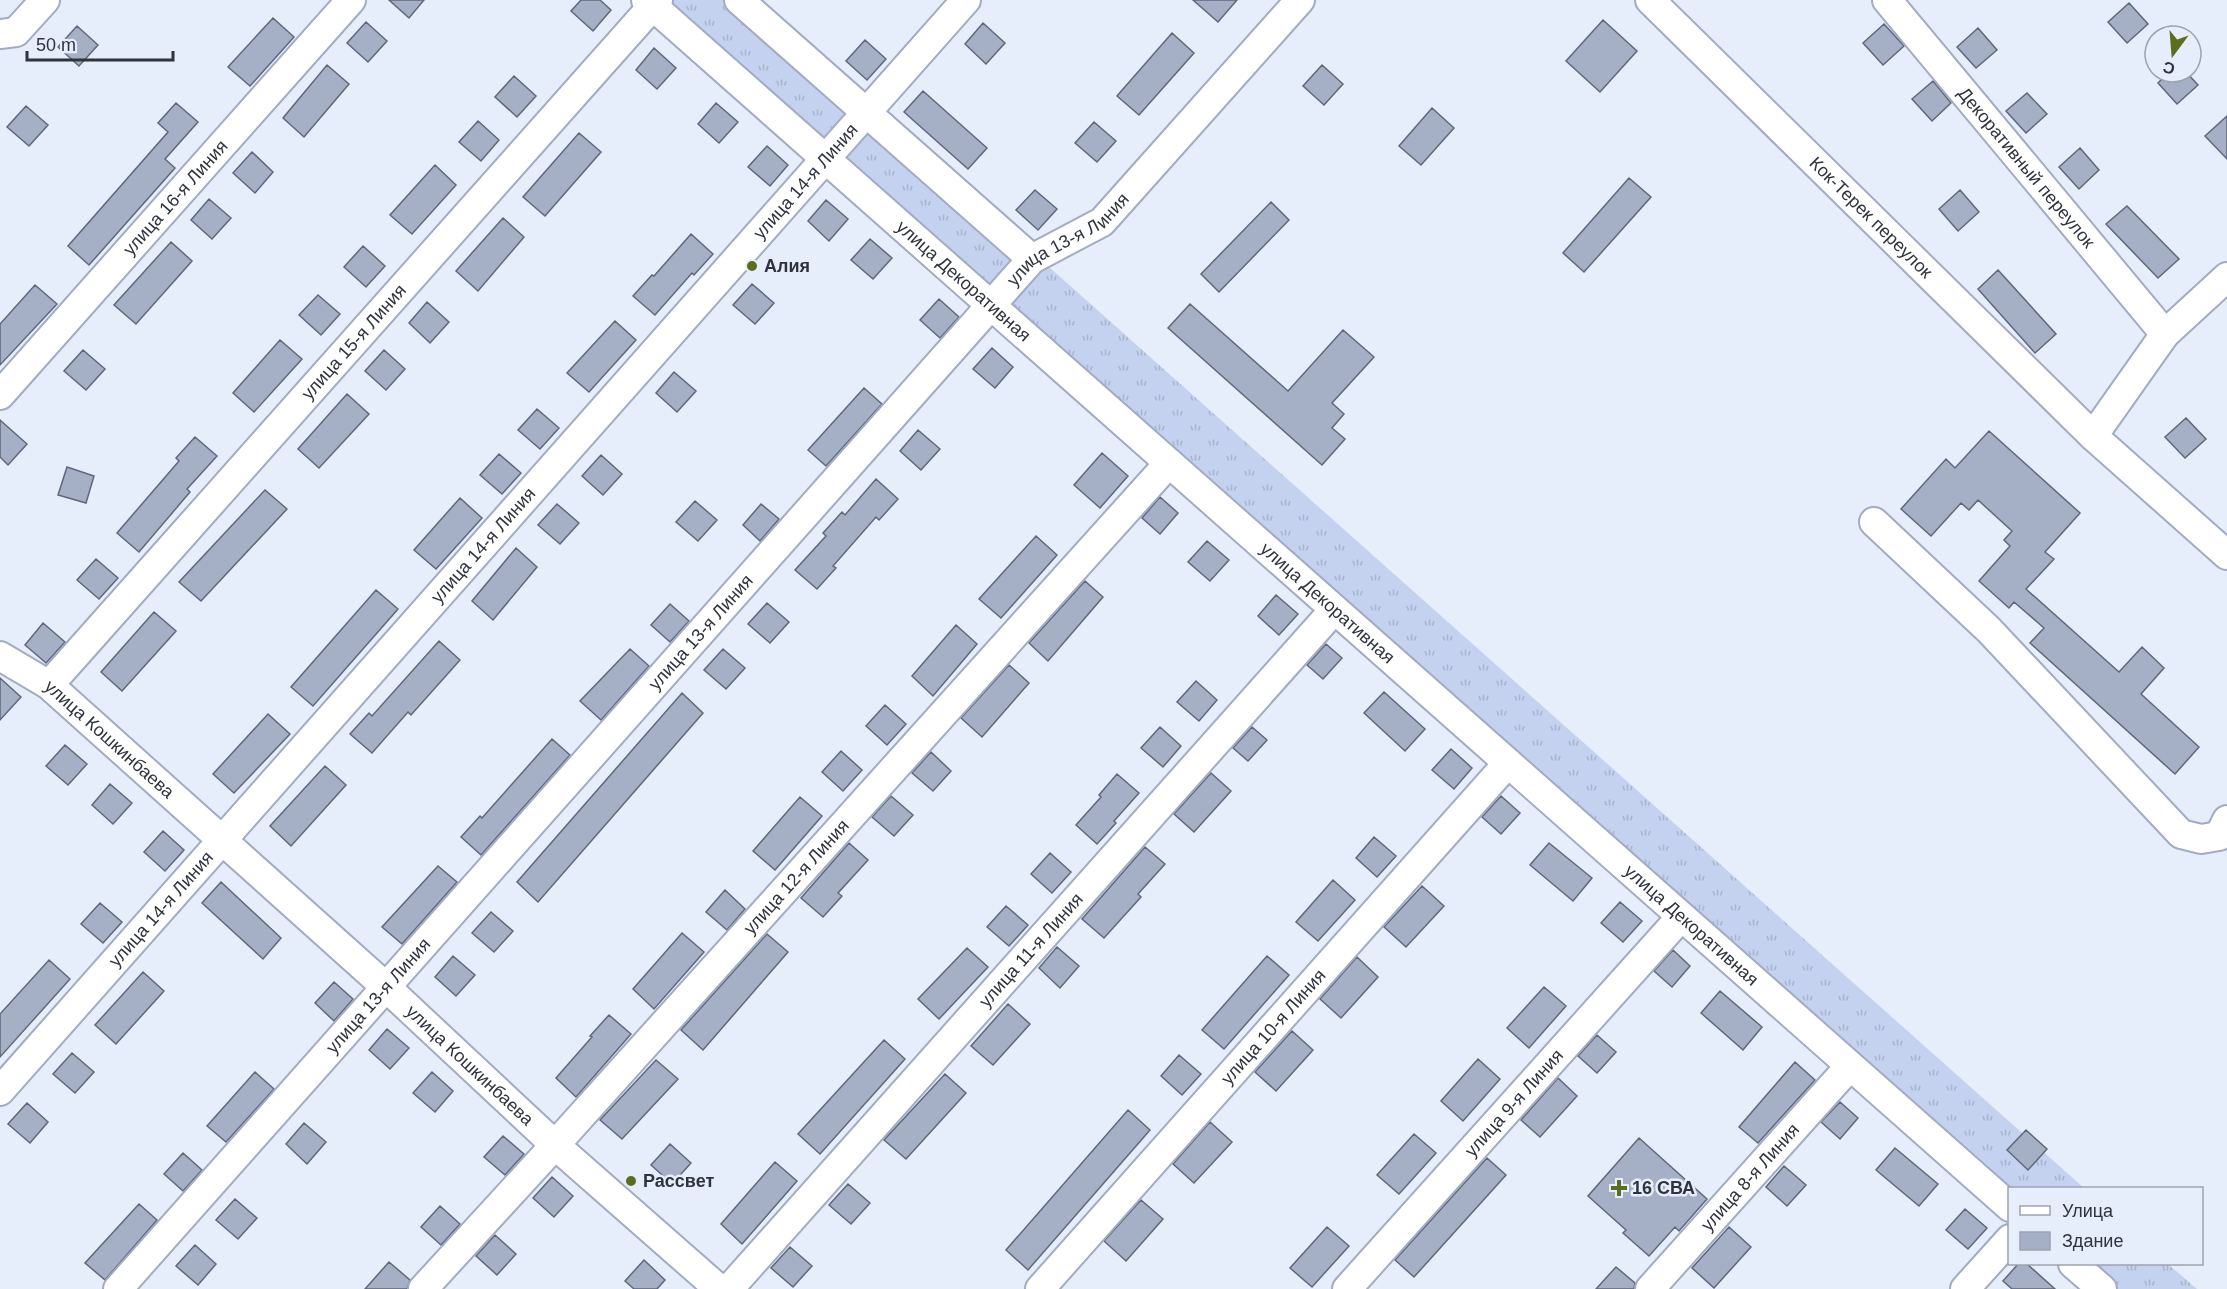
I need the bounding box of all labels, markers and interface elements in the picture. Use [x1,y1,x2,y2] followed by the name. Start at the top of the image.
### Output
[27,24,172,62] scale bar
[2143,24,2203,84] north arrow
[36,35,76,55] text: 50 m
[2161,58,2177,78] text: С
[1954,83,2099,252] street label: Декоративный переулок
[749,120,862,243] street label: улица 14-я Линия
[119,136,232,259] street label: улица 16-я Линия
[1805,153,1937,282] street label: Кок-Терек переулок
[1003,189,1133,290] street label: улица 13-я Линия
[892,216,1035,345] street label: улица Декоративная
[764,256,810,276] place label: Алия
[745,259,759,273] marker: Алия
[298,280,410,404] street label: улица 15-я Линия
[427,484,539,607] street label: улица 14-я Линия
[1256,539,1399,668] street label: улица Декоративная
[645,571,757,694] street label: улица 13-я Линия
[41,676,179,803] street label: улица Кошкинбаева
[740,816,853,938] street label: улица 12-я Линия
[105,847,217,971] street label: улица 14-я Линия
[1620,861,1763,990] street label: улица Декоративная
[975,889,1087,1011] street label: улица 11-я Линия
[322,934,434,1057] street label: улица 13-я Линия
[1217,965,1330,1088] street label: улица 10-я Линия
[402,1001,538,1130] street label: улица Кошкинбаева
[1461,1045,1567,1161] street label: улица 9-я Линия
[1697,1120,1803,1235] street label: улица 8-я Линия
[643,1171,714,1191] place label: Рассвет
[624,1174,638,1188] marker: Рассвет
[1632,1178,1695,1198] place label: 16 СВА
[1610,1179,1628,1197] marker: 16 СВА
[2008,1187,2203,1265] legend
[2062,1201,2114,1221] text: Улица
[2062,1231,2123,1251] text: Здание

